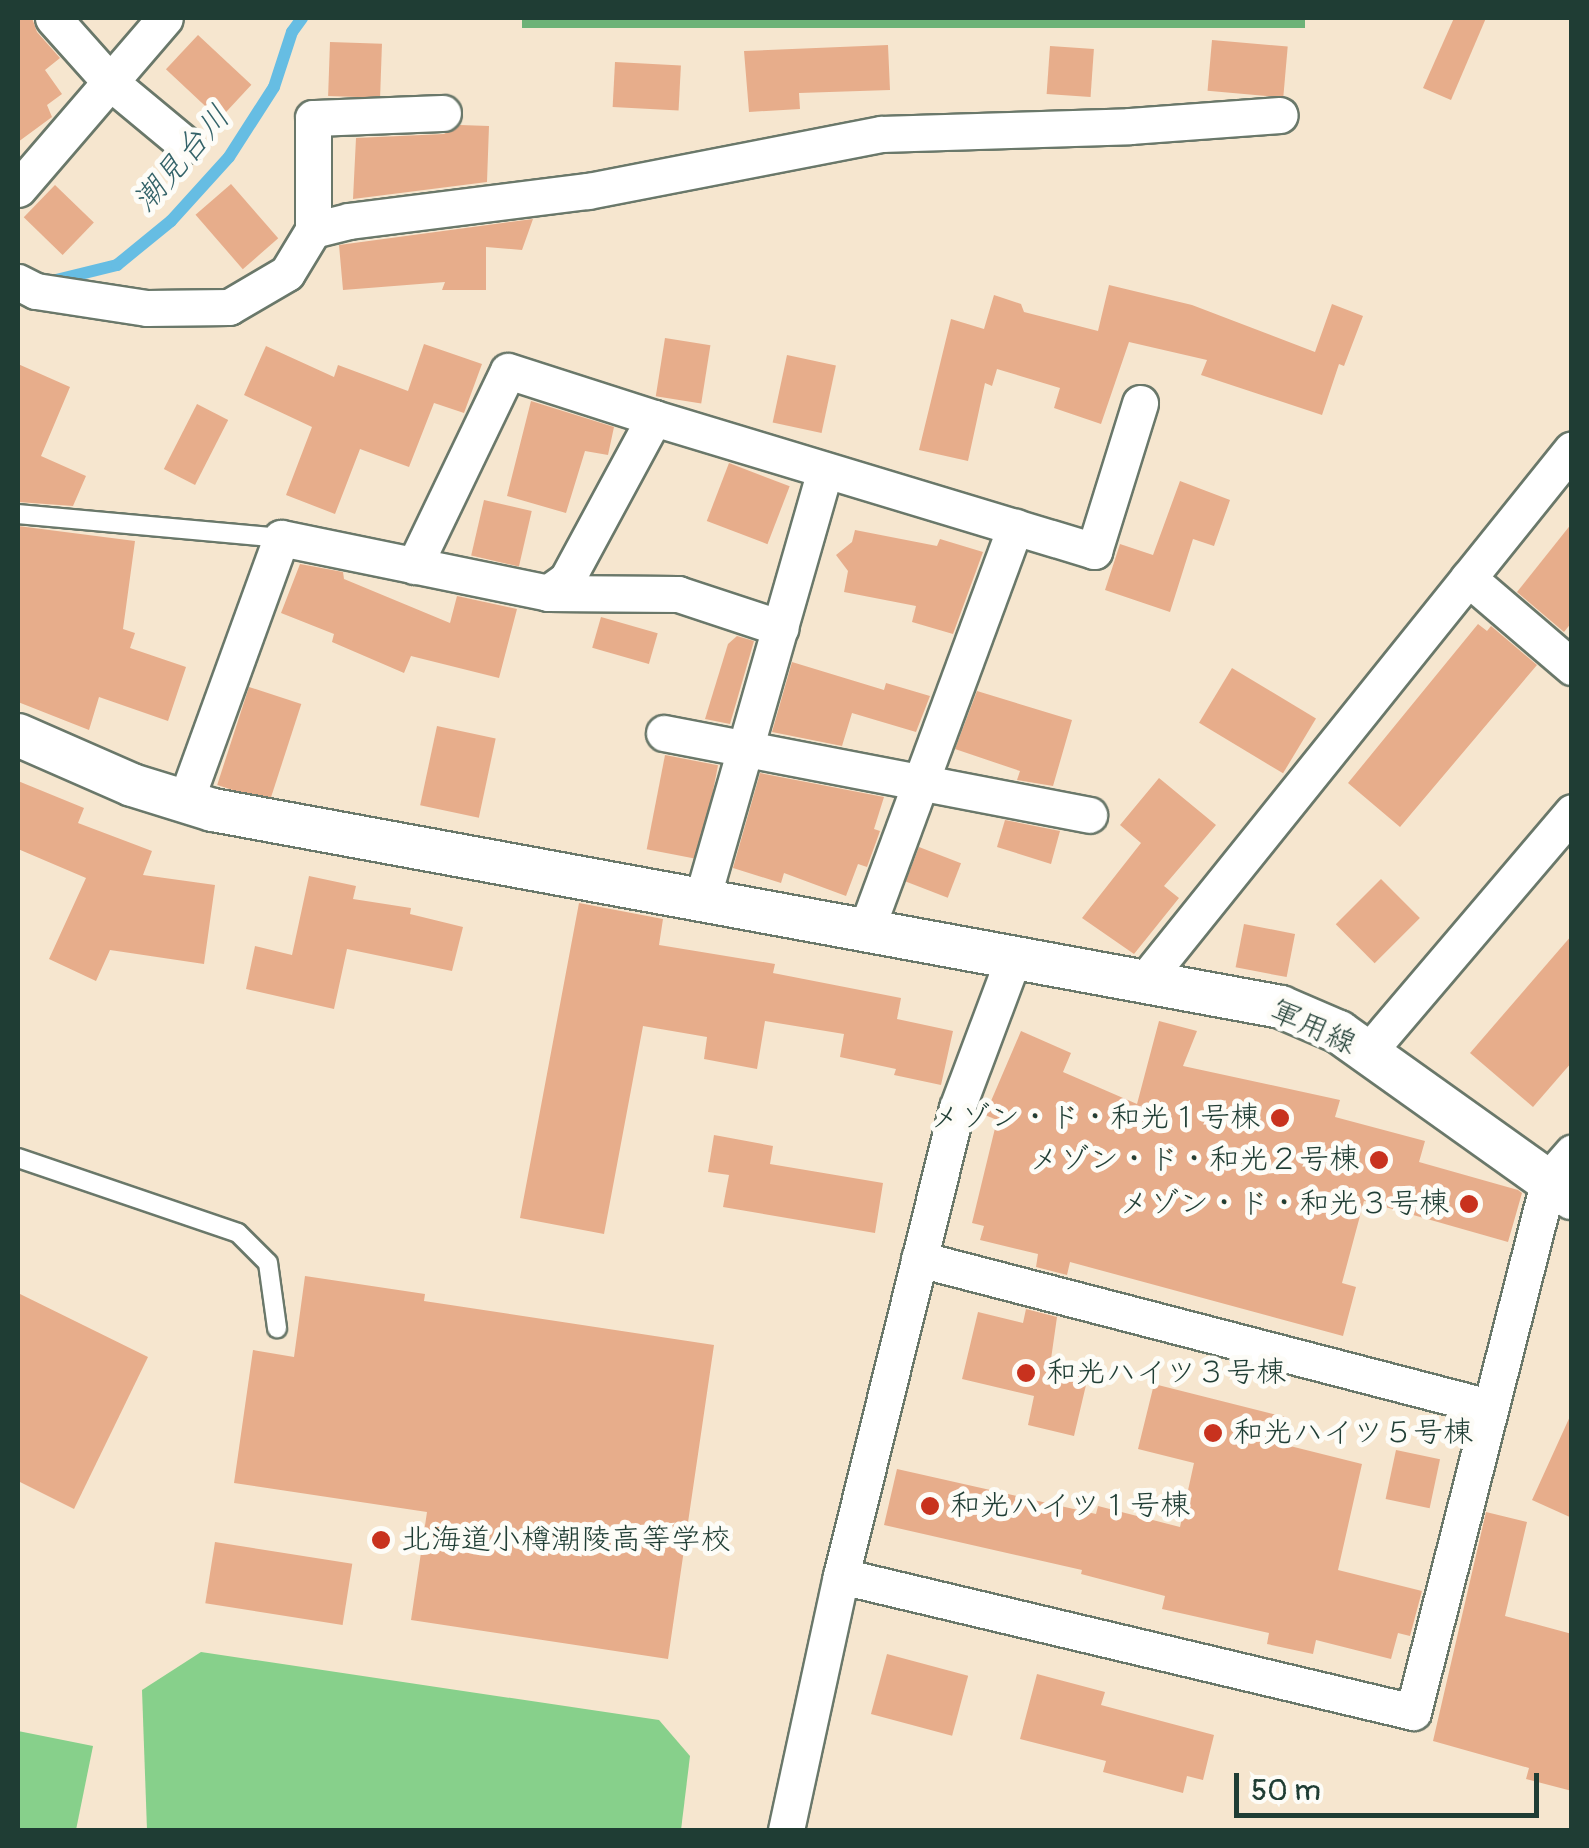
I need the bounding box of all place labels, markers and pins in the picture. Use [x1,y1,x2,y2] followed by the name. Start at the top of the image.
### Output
[930,1100,1260,1136] place label: メゾン・ド・和光１号棟
[1269,1107,1291,1129] marker: メゾン・ド・和光１号棟
[1029,1142,1359,1178] place label: メゾン・ド・和光２号棟
[1368,1149,1390,1171] marker: メゾン・ド・和光２号棟
[1119,1186,1449,1222] place label: メゾン・ド・和光３号棟
[1458,1193,1480,1215] marker: メゾン・ド・和光３号棟
[1046,1355,1286,1391] place label: 和光ハイツ３号棟
[1015,1362,1037,1384] marker: 和光ハイツ３号棟
[1233,1415,1473,1451] place label: 和光ハイツ５号棟
[1202,1422,1224,1444] marker: 和光ハイツ５号棟
[950,1488,1190,1524] place label: 和光ハイツ１号棟
[919,1495,941,1517] marker: 和光ハイツ１号棟
[401,1522,731,1558] place label: 北海道小樽潮陵高等学校
[370,1529,392,1551] marker: 北海道小樽潮陵高等学校

